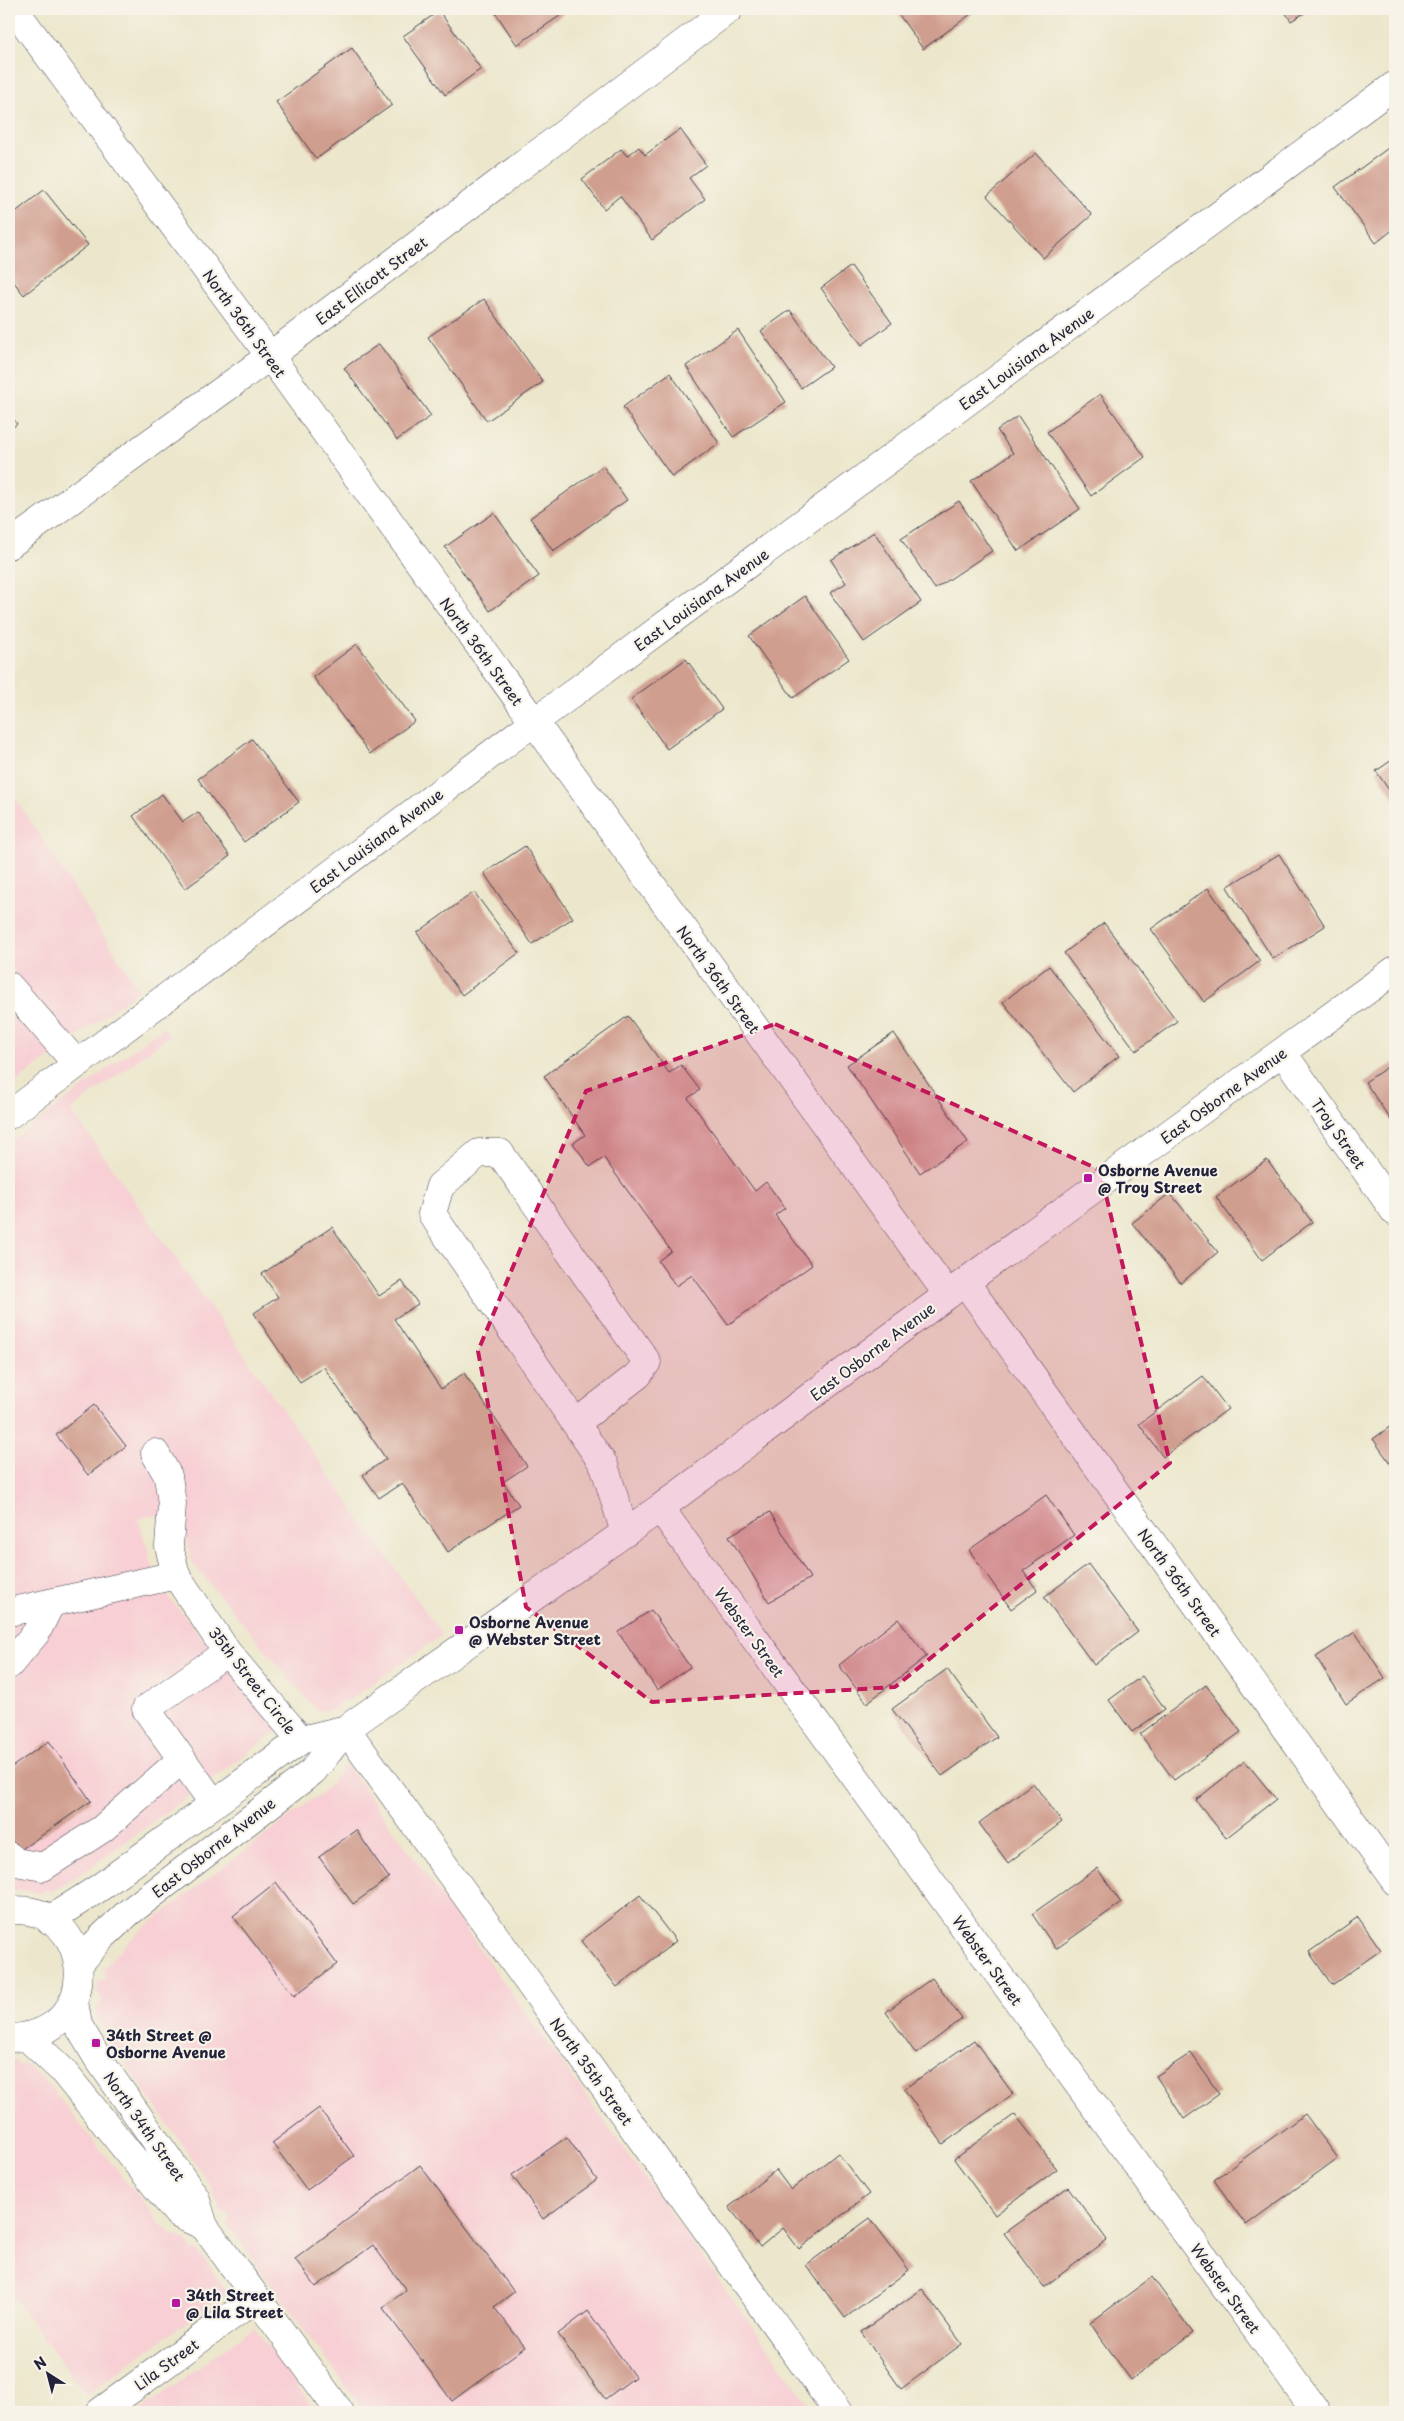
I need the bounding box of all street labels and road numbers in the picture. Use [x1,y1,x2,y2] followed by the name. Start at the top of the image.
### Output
[310,230,432,330] street label: East Ellicott Street
[198,264,292,382] street label: North 36th Street
[954,301,1098,415] street label: East Louisiana Avenue
[629,542,773,656] street label: East Louisiana Avenue
[435,592,529,710] street label: North 36th Street
[304,782,448,898] street label: East Louisiana Avenue
[672,920,766,1038] street label: North 36th Street
[1155,1041,1291,1149] street label: East Osborne Avenue
[1306,1093,1372,1173] street label: Troy Street
[805,1296,939,1406] street label: East Osborne Avenue
[1133,1523,1227,1641] street label: North 36th Street
[709,1582,791,1682] street label: Webster Street
[204,1621,302,1739] street label: 35th Street Circle
[146,1791,280,1903] street label: East Osborne Avenue
[947,1910,1029,2010] street label: Webster Street
[545,2012,639,2130] street label: North 35th Street
[99,2067,191,2185] street label: North 34th Street
[1185,2238,1267,2338] street label: Webster Street
[129,2333,203,2395] street label: Lila Street

